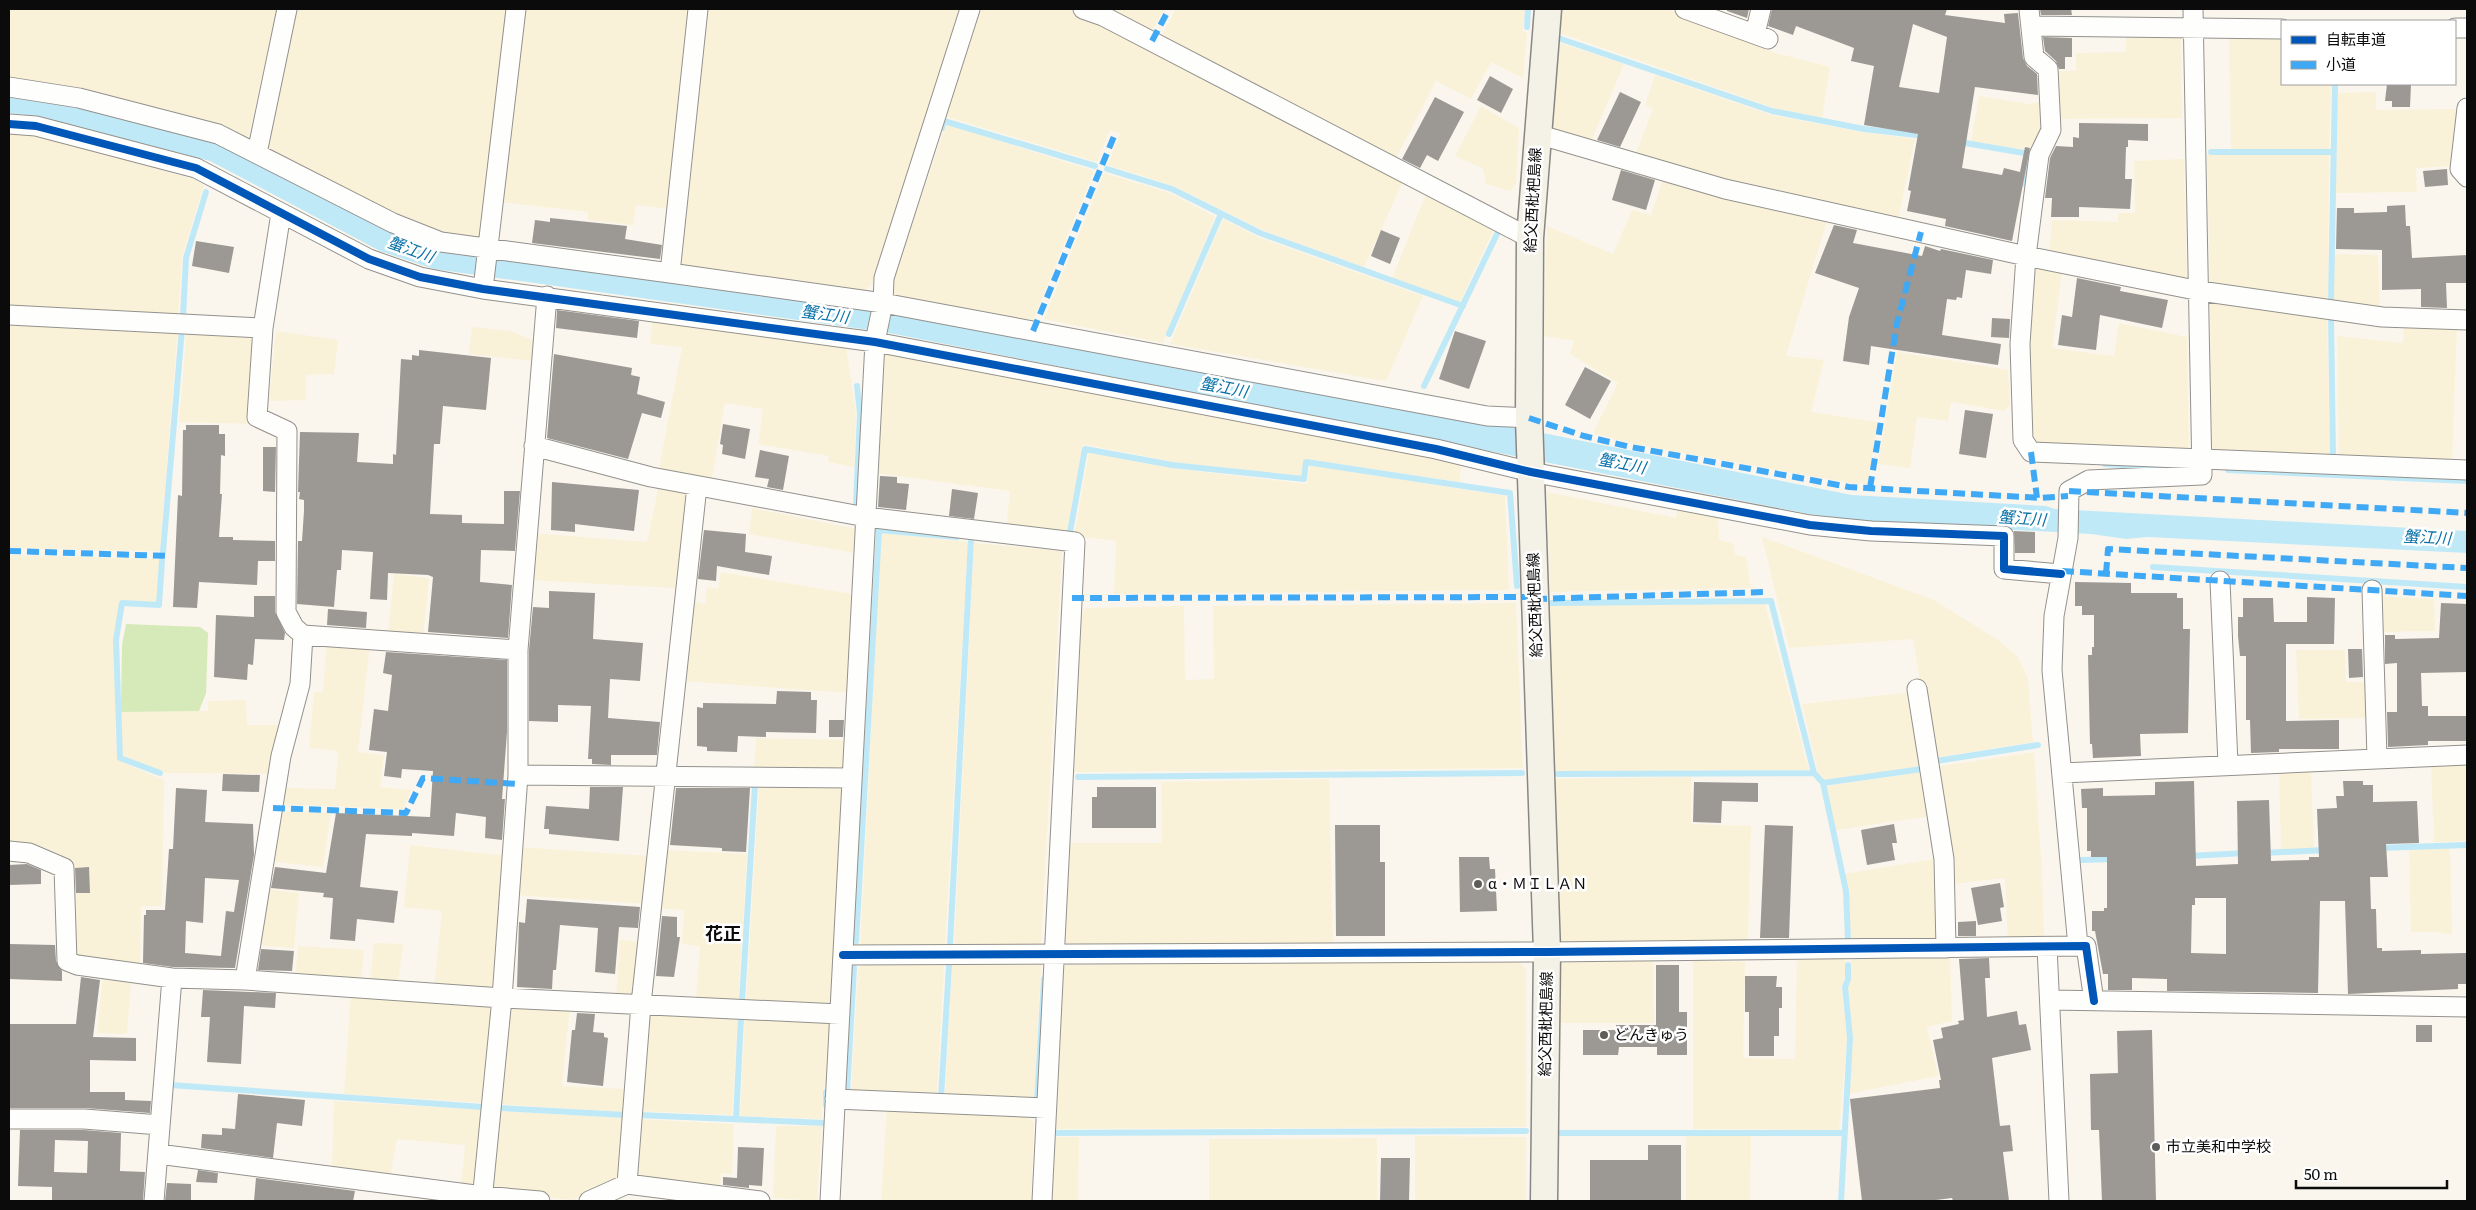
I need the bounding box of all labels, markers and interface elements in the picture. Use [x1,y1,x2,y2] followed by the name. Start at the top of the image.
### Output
[2281,20,2456,85] legend
[2326,27,2386,50] text: 自転車道
[2326,52,2356,75] text: 小道
[1517,147,1546,253] street label: 給父西枇杷島線
[385,229,440,268] water label: 蟹江川
[800,298,853,329] water label: 蟹江川
[1198,370,1252,403] water label: 蟹江川
[1596,446,1650,479] water label: 蟹江川
[1997,503,2049,531] water label: 蟹江川
[2402,523,2454,549] water label: 蟹江川
[1520,552,1547,658] street label: 給父西枇杷島線
[1488,871,1587,894] place label: α・ＭＩＬＡＮ
[1472,878,1484,890] marker: α・ＭＩＬＡＮ
[705,919,741,946] district label: 花正
[1532,971,1557,1077] street label: 給父西枇杷島線
[1614,1022,1689,1045] place label: どんきゅう
[1598,1029,1610,1041] marker: どんきゅう
[2166,1134,2271,1157] place label: 市立美和中学校
[2150,1141,2162,1153] marker: 市立美和中学校
[2296,1158,2447,1190] scale bar
[2304,1162,2338,1185] text: 50 m

